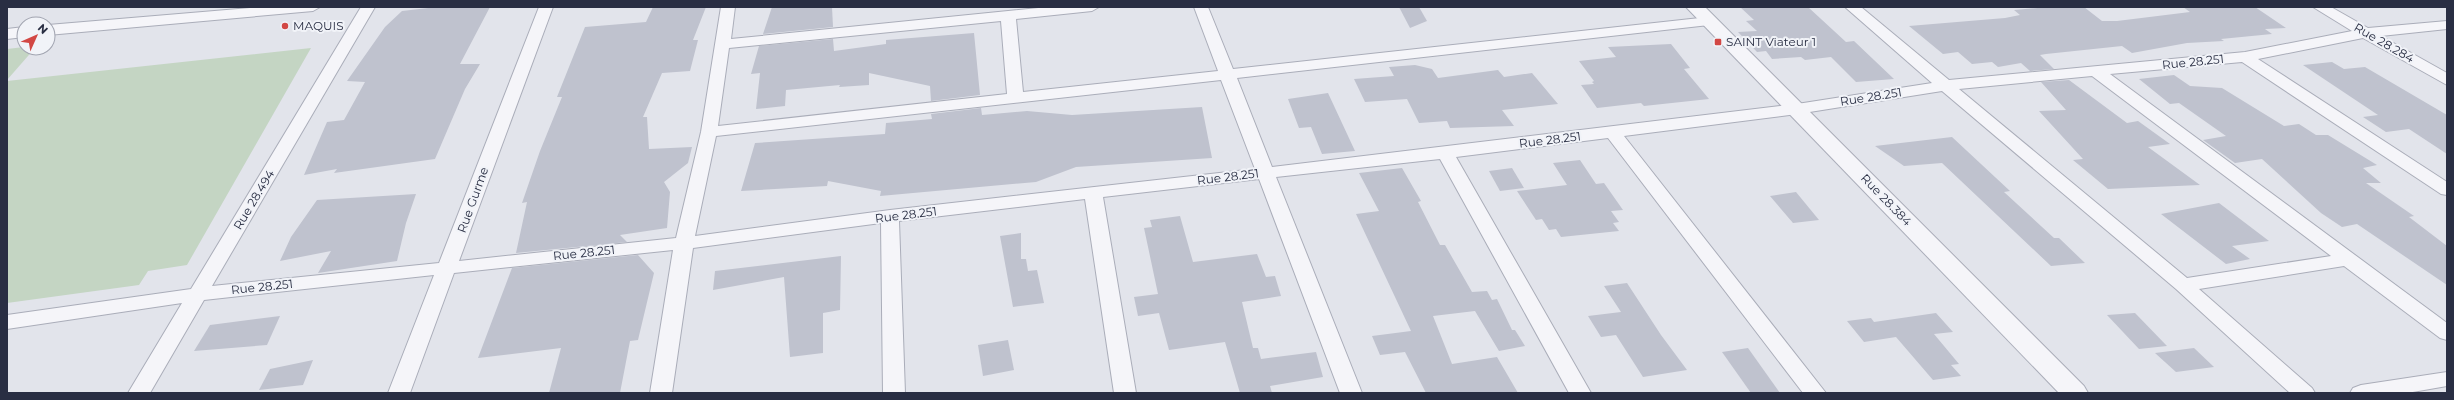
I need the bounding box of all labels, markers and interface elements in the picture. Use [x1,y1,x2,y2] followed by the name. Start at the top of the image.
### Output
[16,16,56,56] north arrow
[293,18,344,33] place label: MAQUIS
[2352,19,2417,66] street label: Rue 28.284
[35,21,51,37] text: N
[280,21,290,31] marker: MAQUIS
[1726,34,1816,49] place label: SAINT Viateur 1
[1713,37,1723,47] marker: SAINT Viateur 1
[2161,51,2225,72] street label: Rue 28.251
[1839,84,1903,109] street label: Rue 28.251
[1518,128,1582,151] street label: Rue 28.251
[454,165,491,235] street label: Rue Gurme
[1196,165,1260,188] street label: Rue 28.251
[230,167,277,232] street label: Rue 28.494
[1858,170,1915,229] street label: Rue 28.384
[874,203,938,226] street label: Rue 28.251
[552,242,616,263] street label: Rue 28.251
[230,276,294,297] street label: Rue 28.251

